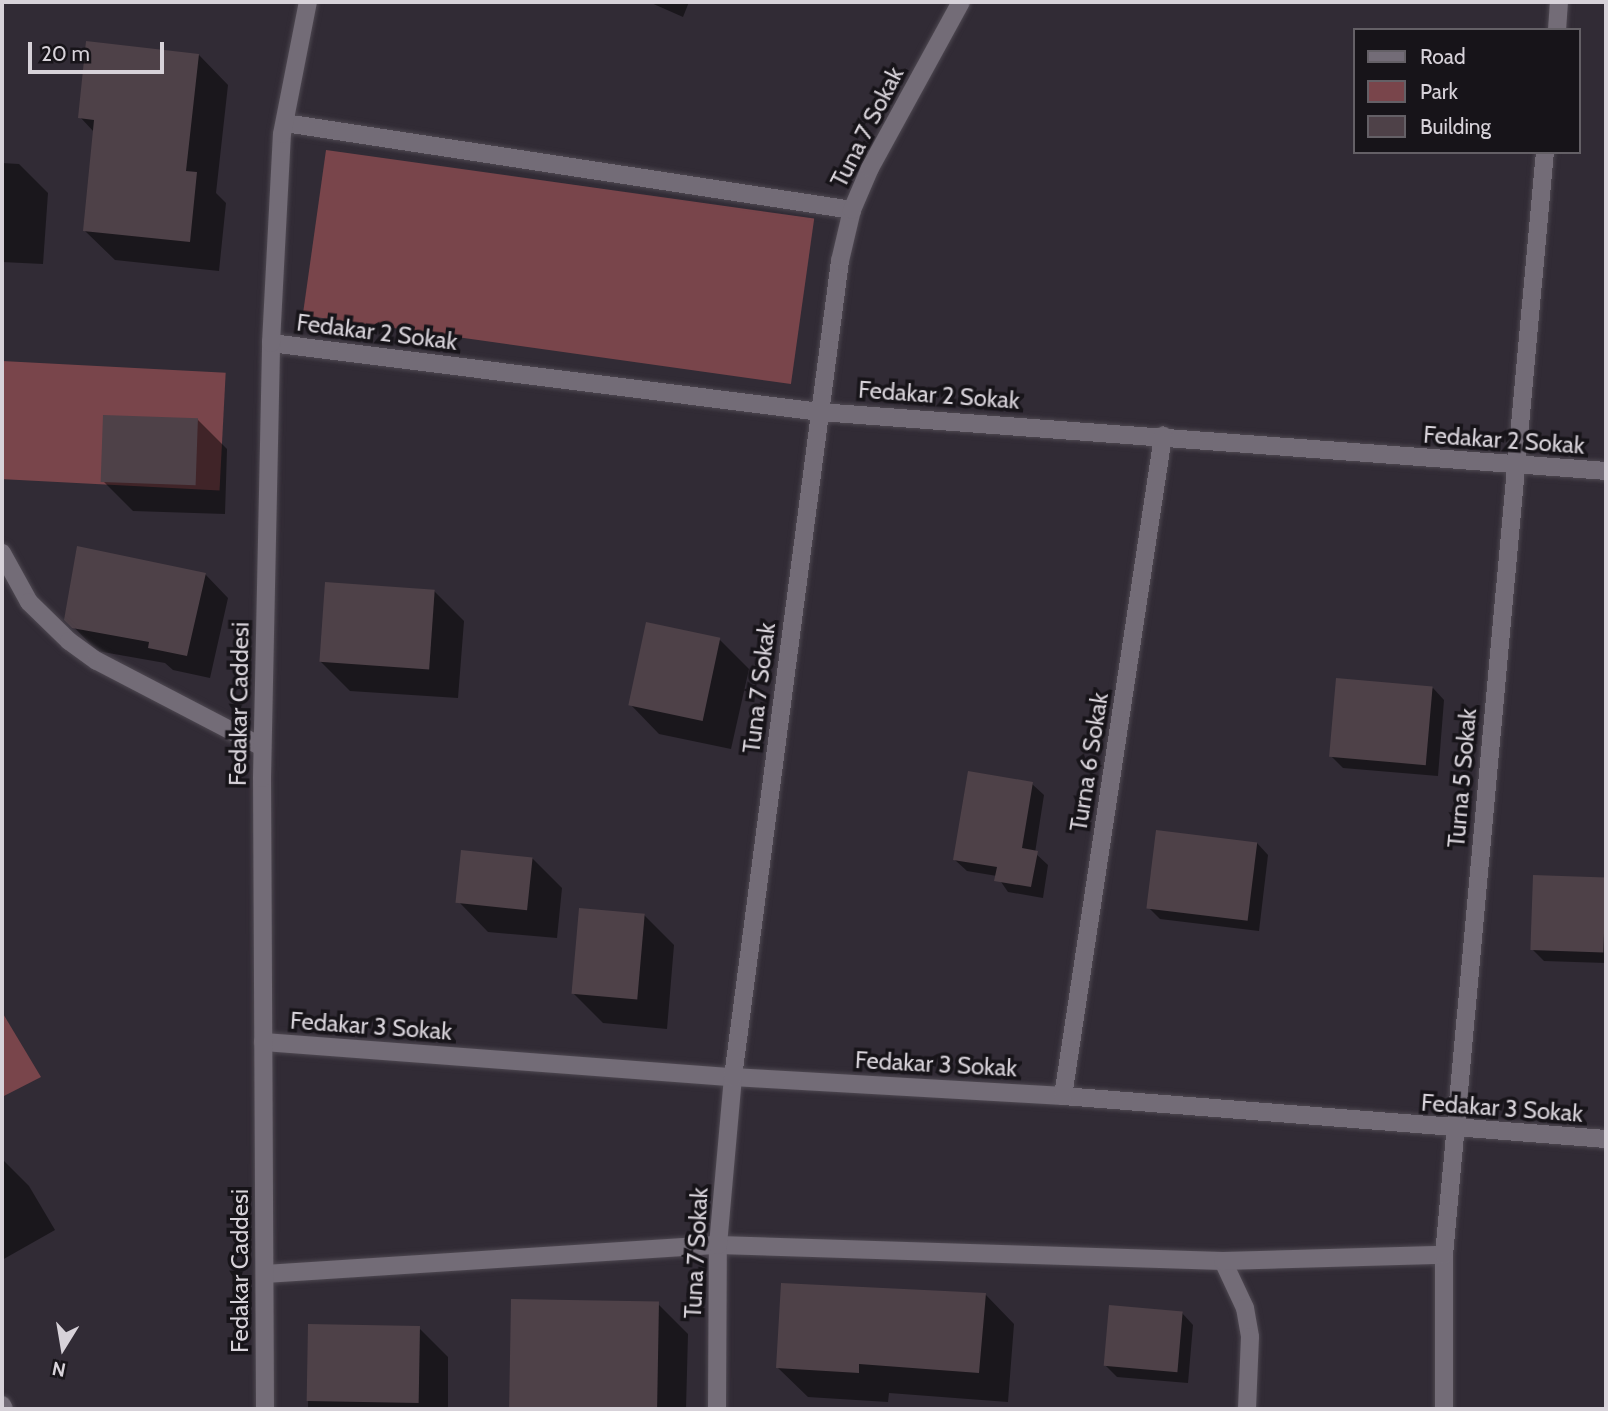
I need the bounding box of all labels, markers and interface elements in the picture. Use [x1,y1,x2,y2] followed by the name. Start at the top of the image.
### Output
[32,28,168,72] scale bar
[1352,28,1580,154] legend
[41,41,90,66] text: 20 m
[1420,44,1466,69] text: Road
[824,62,910,192] street label: Tuna 7 Sokak
[1420,79,1458,104] text: Park
[1420,114,1491,139] text: Building
[295,308,459,356] street label: Fedakar 2 Sokak
[857,375,1021,415] street label: Fedakar 2 Sokak
[1422,420,1586,460] street label: Fedakar 2 Sokak
[737,621,781,755] street label: Tuna 7 Sokak
[223,622,255,786] street label: Fedakar Caddesi
[1064,690,1114,834] street label: Turna 6 Sokak
[1442,707,1482,849] street label: Turna 5 Sokak
[289,1006,453,1046] street label: Fedakar 3 Sokak
[854,1045,1018,1083] street label: Fedakar 3 Sokak
[1420,1088,1584,1128] street label: Fedakar 3 Sokak
[678,1187,714,1319] street label: Tuna 7 Sokak
[226,1189,254,1353] street label: Fedakar Caddesi
[28,1313,98,1383] north arrow
[50,1357,68,1382] text: N

